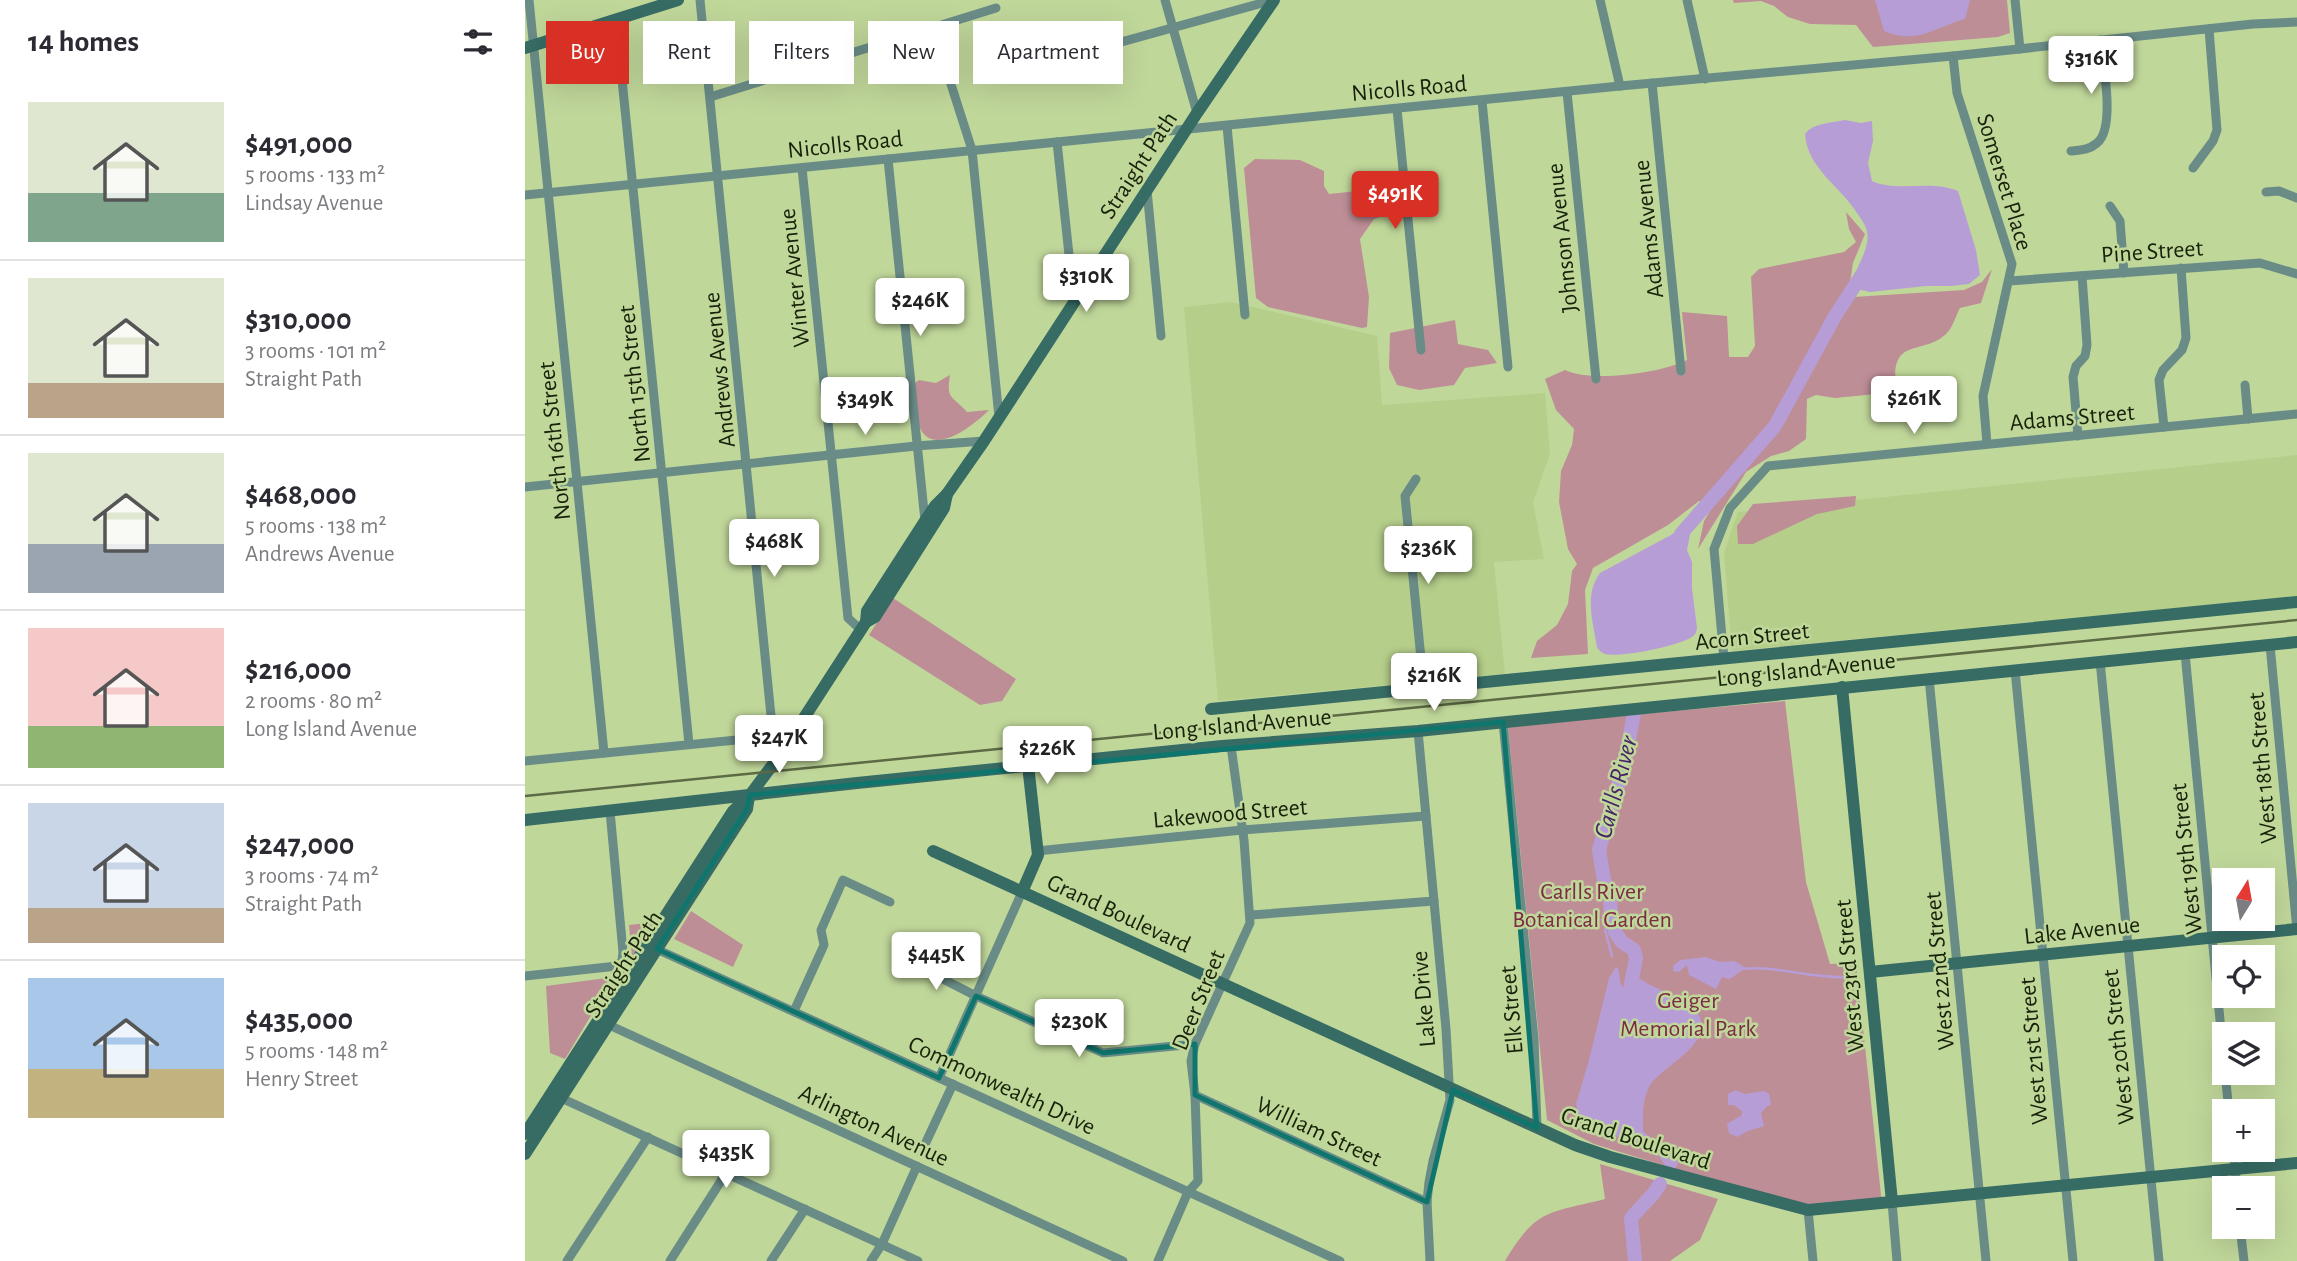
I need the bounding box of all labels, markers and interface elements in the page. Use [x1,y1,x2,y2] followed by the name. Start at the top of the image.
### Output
[546,21,629,84] chip: Buy
[643,21,735,84] chip: Rent
[749,21,854,84] chip: Filters
[868,21,959,84] chip: New
[973,21,1123,84] chip: Apartment
[459,23,497,61] icon: filters
[28,27,139,57] text: 14 homes
[2042,36,2140,96] pin: $316K
[2064,47,2118,70] text: $316K
[1350,72,1468,106] street label: Nicolls Road
[1095,108,1182,223] street label: Straight Path
[1972,111,2036,254] street label: Somerset Place
[786,127,904,163] street label: Nicolls Road
[245,129,353,159] text: $491,000
[84,130,168,214] icon: home
[1630,159,1668,299] street label: Adams Avenue
[1543,162,1583,314] street label: Johnson Avenue
[245,164,385,187] text: 5 rooms · 133 m²
[1346,172,1444,231] pin: $491K
[1368,182,1422,205] text: $491K
[245,192,383,215] text: Lindsay Avenue
[776,207,814,349] street label: Winter Avenue
[2100,236,2204,268] street label: Pine Street
[1037,254,1135,314] pin: $310K
[1059,265,1113,288] text: $310K
[871,278,969,338] pin: $246K
[891,289,949,312] text: $246K
[700,291,740,449] street label: Andrews Avenue
[615,304,655,464] street label: North 15th Street
[245,305,352,335] text: $310,000
[84,306,168,390] icon: home
[245,340,386,363] text: 3 rooms · 101 m²
[535,360,575,521] street label: North 16th Street
[245,368,362,391] text: Straight Path
[1865,376,1963,436] pin: $261K
[816,378,914,437] pin: $349K
[1887,387,1941,410] text: $261K
[837,388,893,411] text: $349K
[2009,401,2136,435] street label: Adams Street
[245,480,357,510] text: $468,000
[84,481,168,565] icon: home
[245,515,386,538] text: 5 rooms · 138 m²
[725,520,823,579] pin: $468K
[1379,526,1477,586] pin: $236K
[745,530,803,553] text: $468K
[1400,537,1456,560] text: $236K
[245,543,395,566] text: Andrews Avenue
[1694,619,1811,655] street label: Acorn Street
[1716,649,1897,691] street label: Long Island Avenue
[1385,654,1483,713] pin: $216K
[245,655,352,685] text: $216,000
[84,656,168,740] icon: home
[1407,664,1461,687] text: $216K
[245,690,382,713] text: 2 rooms · 80 m²
[2244,691,2282,845] street label: West 18th Street
[1152,705,1333,745] street label: Long Island Avenue
[730,716,828,775] pin: $247K
[245,718,417,741] text: Long Island Avenue
[751,726,807,749] text: $247K
[998,726,1096,786] pin: $226K
[1590,732,1643,841] water label: Carlls River
[1019,737,1075,760] text: $226K
[2167,782,2207,936] street label: West 19th Street
[1152,795,1309,833] street label: Lakewood Street
[245,830,354,860] text: $247,000
[84,831,168,915] icon: home
[245,865,379,888] text: 3 rooms · 74 m²
[2212,868,2275,931] north arrow
[2212,868,2275,1239] map controls
[1043,870,1194,958] street label: Grand Boulevard
[1512,880,1672,932] park label: Carlls River Botanical Garden
[1921,890,1959,1051] street label: West 22nd Street
[245,893,362,916] text: Straight Path
[1831,898,1869,1053] street label: West 23rd Street
[580,907,667,1022] street label: Straight Path
[2023,913,2141,949] street label: Lake Avenue
[887,932,985,992] pin: $445K
[908,943,964,966] text: $445K
[2212,945,2275,1008] button: locate
[1168,946,1230,1054] street label: Deer Street
[1408,950,1440,1048] street label: Lake Drive
[1496,964,1528,1055] street label: Elk Street
[2099,968,2139,1126] street label: West 20th Street
[2016,976,2052,1126] street label: West 21st Street
[1620,989,1756,1041] park label: Geiger Memorial Park
[1030,1000,1128,1059] pin: $230K
[245,1005,353,1035] text: $435,000
[84,1006,168,1090] icon: home
[1051,1010,1107,1033] text: $230K
[2212,1022,2275,1085] button: layers
[904,1032,1099,1140] street label: Commonwealth Drive
[245,1040,388,1063] text: 5 rooms · 148 m²
[245,1068,358,1091] text: Henry Street
[795,1081,952,1171] street label: Arlington Avenue
[1252,1092,1385,1172] street label: William Street
[2212,1099,2275,1162] button: +
[1558,1104,1713,1174] street label: Grand Boulevard
[677,1130,775,1190] pin: $435K
[698,1141,754,1164] text: $435K
[2212,1176,2275,1239] button: −

